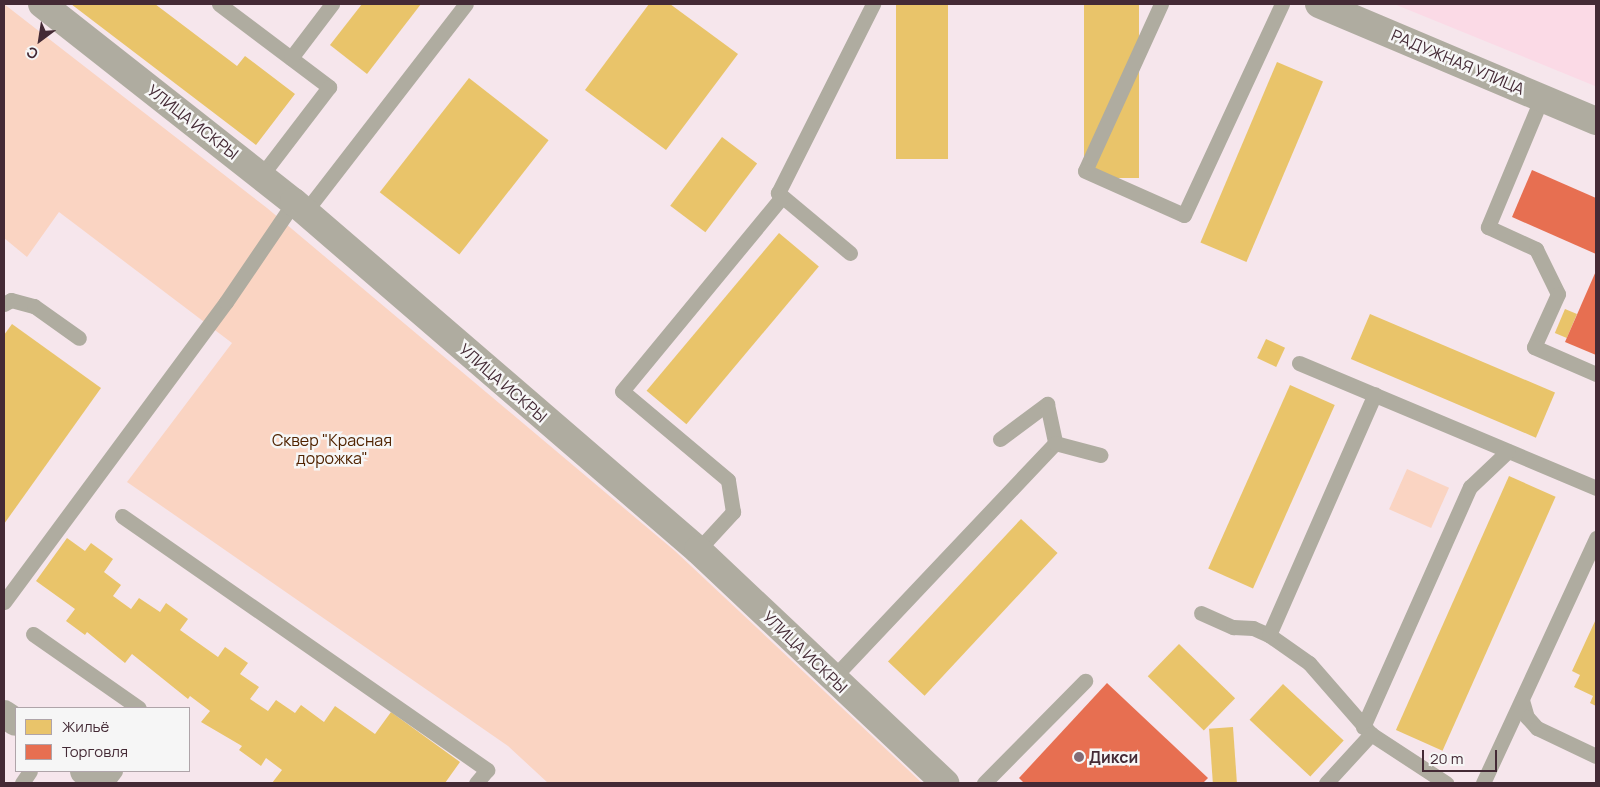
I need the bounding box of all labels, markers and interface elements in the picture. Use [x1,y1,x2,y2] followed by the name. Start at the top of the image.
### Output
[15,15,65,65] north arrow
[1389,25,1527,99] street label: РАДУЖНАЯ УЛИЦА
[23,42,41,64] text: С
[144,81,242,163] street label: УЛИЦА ИСКРЫ
[455,340,551,426] street label: УЛИЦА ИСКРЫ
[272,430,392,468] park label: Сквер "Красная дорожка"
[759,607,851,697] street label: УЛИЦА ИСКРЫ
[15,707,190,772] legend
[62,716,109,737] text: Жильё
[1425,740,1500,772] scale bar
[62,741,128,762] text: Торговля
[1089,747,1138,767] place label: Дикси
[1430,748,1463,769] text: 20 m
[1073,751,1085,763] marker: Дикси

